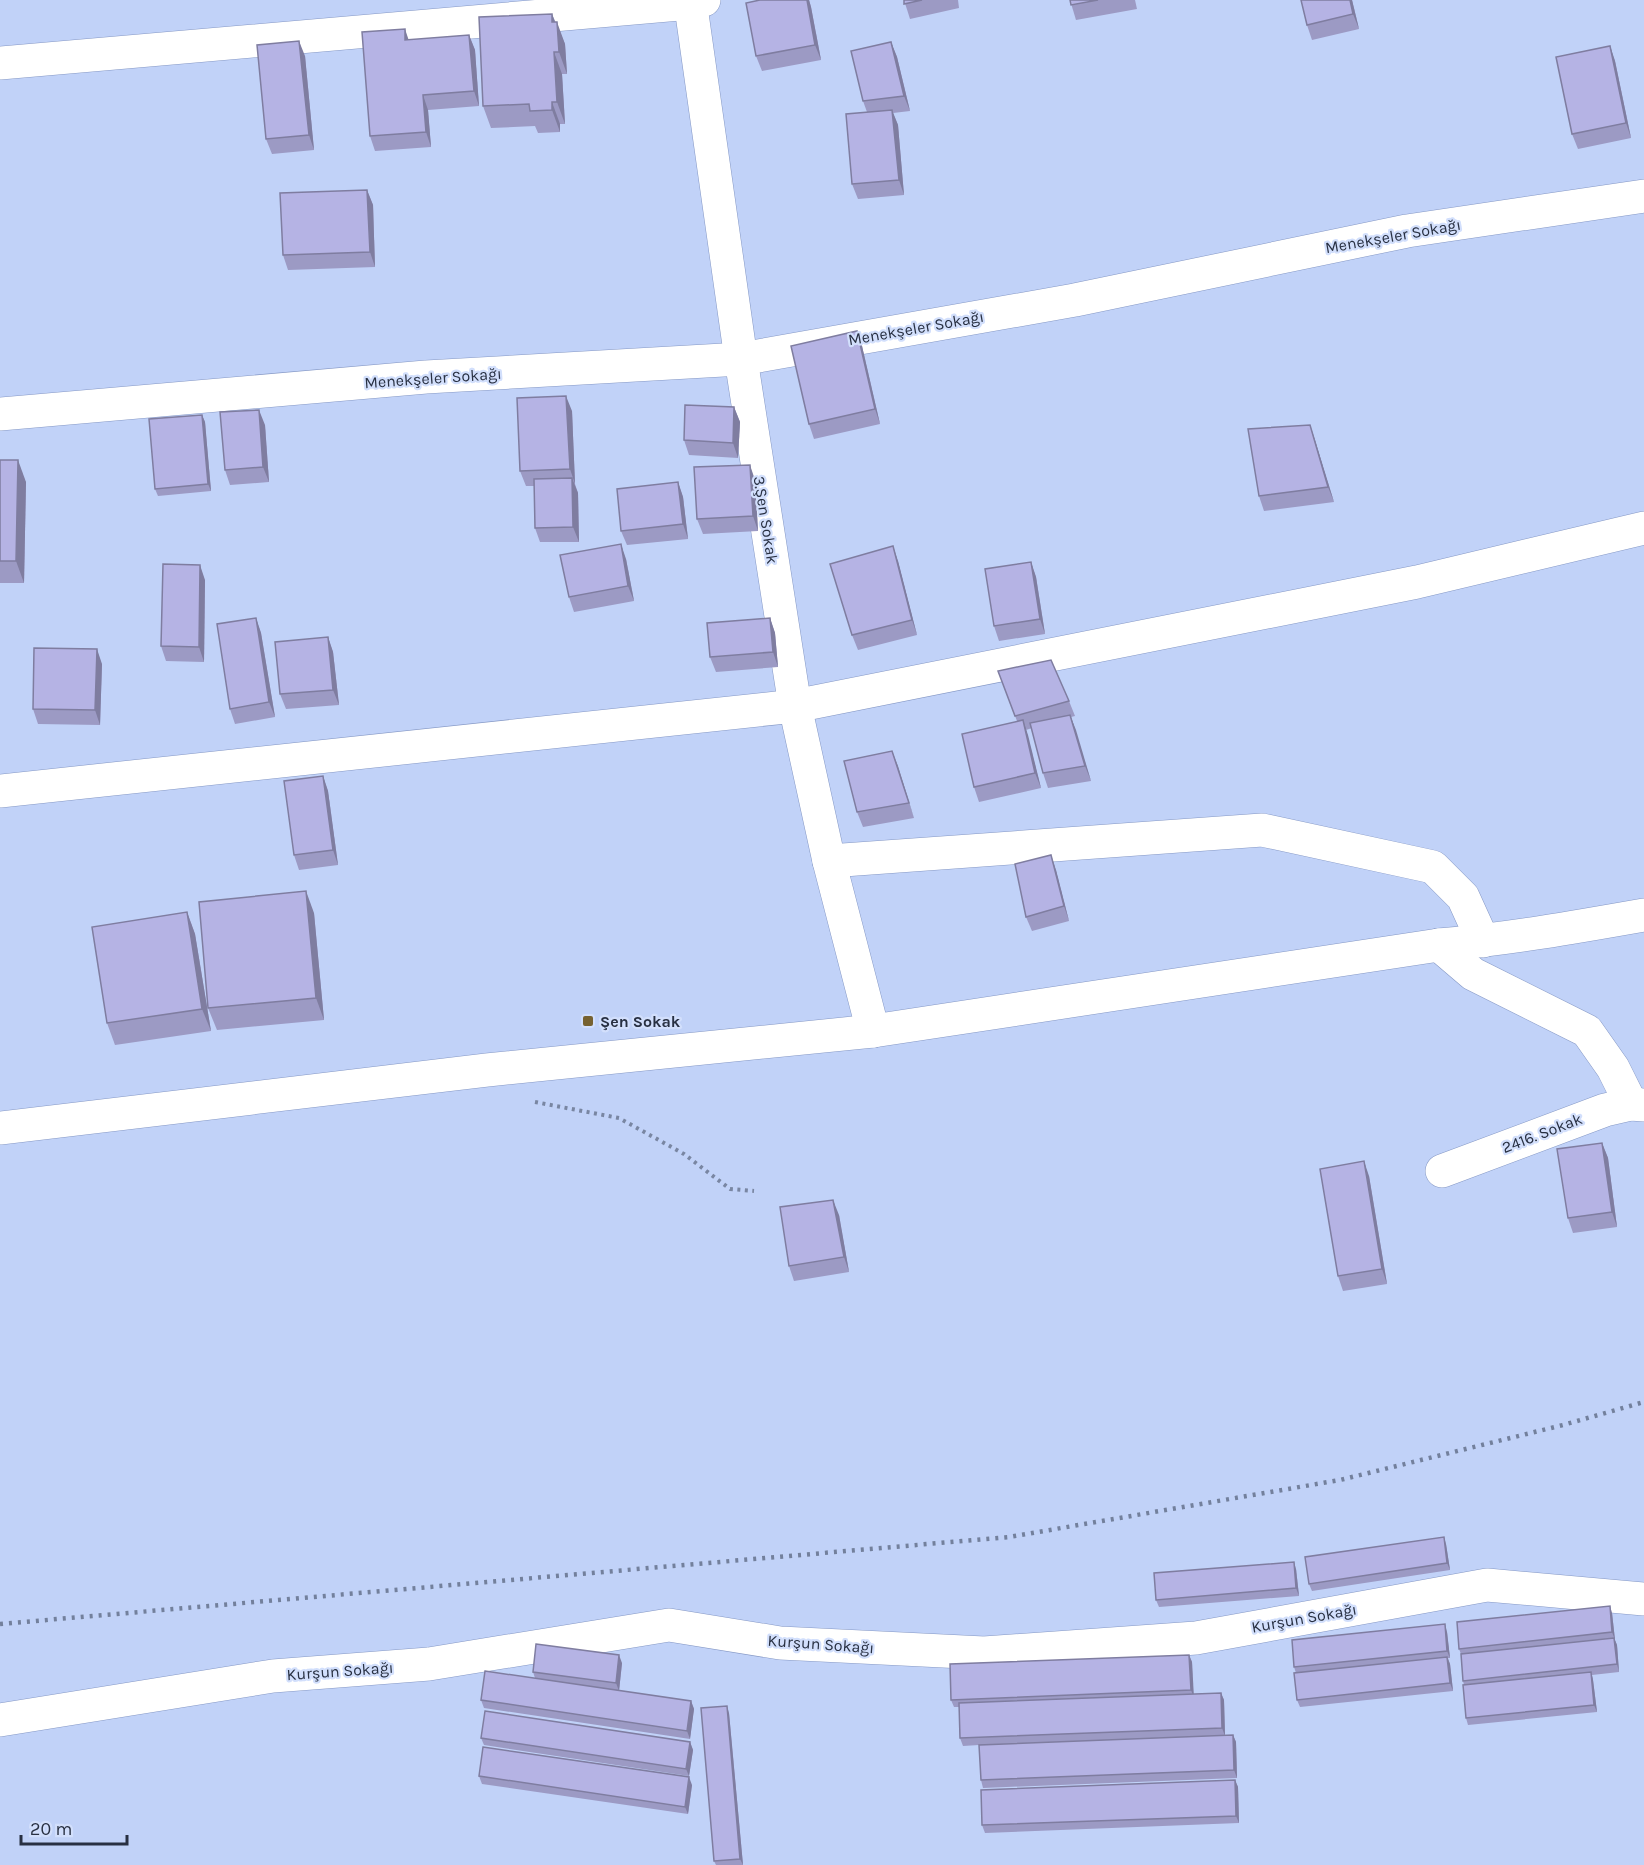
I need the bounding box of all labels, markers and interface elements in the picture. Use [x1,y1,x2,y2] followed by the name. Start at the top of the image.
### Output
[1324,215,1462,257] street label: Menekşeler Sokağı
[847,307,985,349] street label: Menekşeler Sokağı
[364,364,502,392] street label: Menekşeler Sokağı
[750,475,782,565] street label: 3.Şen Sokak
[600,1012,681,1031] place label: Şen Sokak
[581,1014,595,1028] marker: Şen Sokak
[1499,1109,1585,1157] street label: 2416. Sokak
[1250,1599,1358,1637] street label: Kurşun Sokağı
[767,1631,875,1657] street label: Kurşun Sokağı
[286,1658,394,1684] street label: Kurşun Sokağı
[21,1808,128,1846] scale bar
[30,1818,72,1840] text: 20 m

